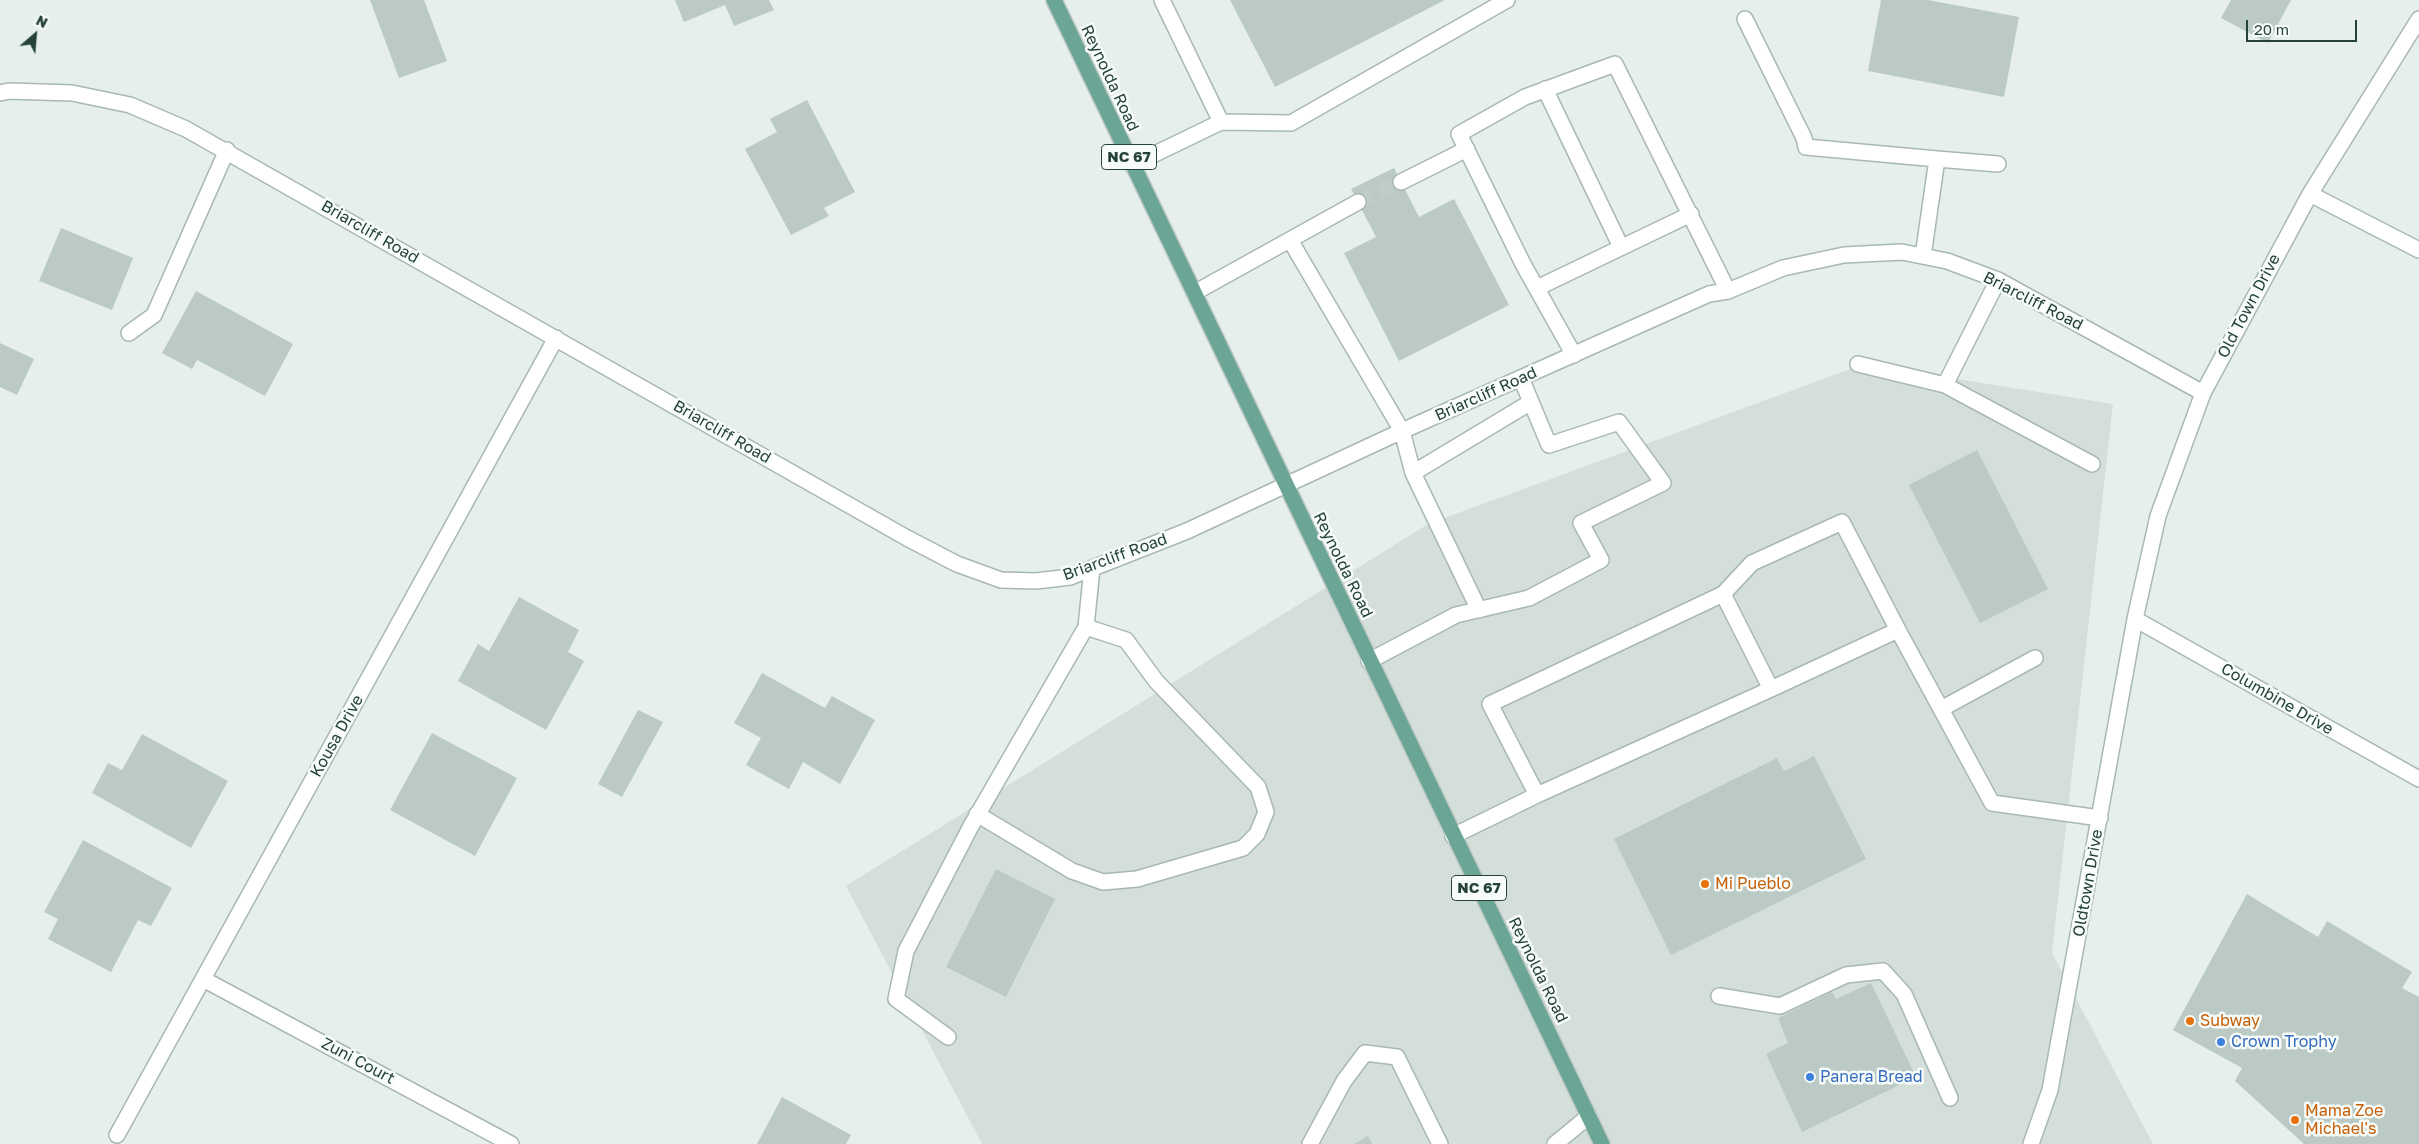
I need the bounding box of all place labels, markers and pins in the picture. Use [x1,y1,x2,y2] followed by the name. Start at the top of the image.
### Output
[1715,874,1791,894] place label: Mi Pueblo
[1699,878,1711,890] marker: Mi Pueblo
[2200,1011,2260,1031] place label: Subway
[2184,1015,2196,1027] marker: Subway
[2231,1032,2337,1052] place label: Crown Trophy
[2215,1036,2227,1048] marker: Crown Trophy
[1820,1067,1923,1087] place label: Panera Bread
[1804,1071,1816,1083] marker: Panera Bread
[2305,1101,2383,1139] place label: Mama Zoe Michael's
[2289,1114,2301,1126] marker: Mama Zoe Michael's

